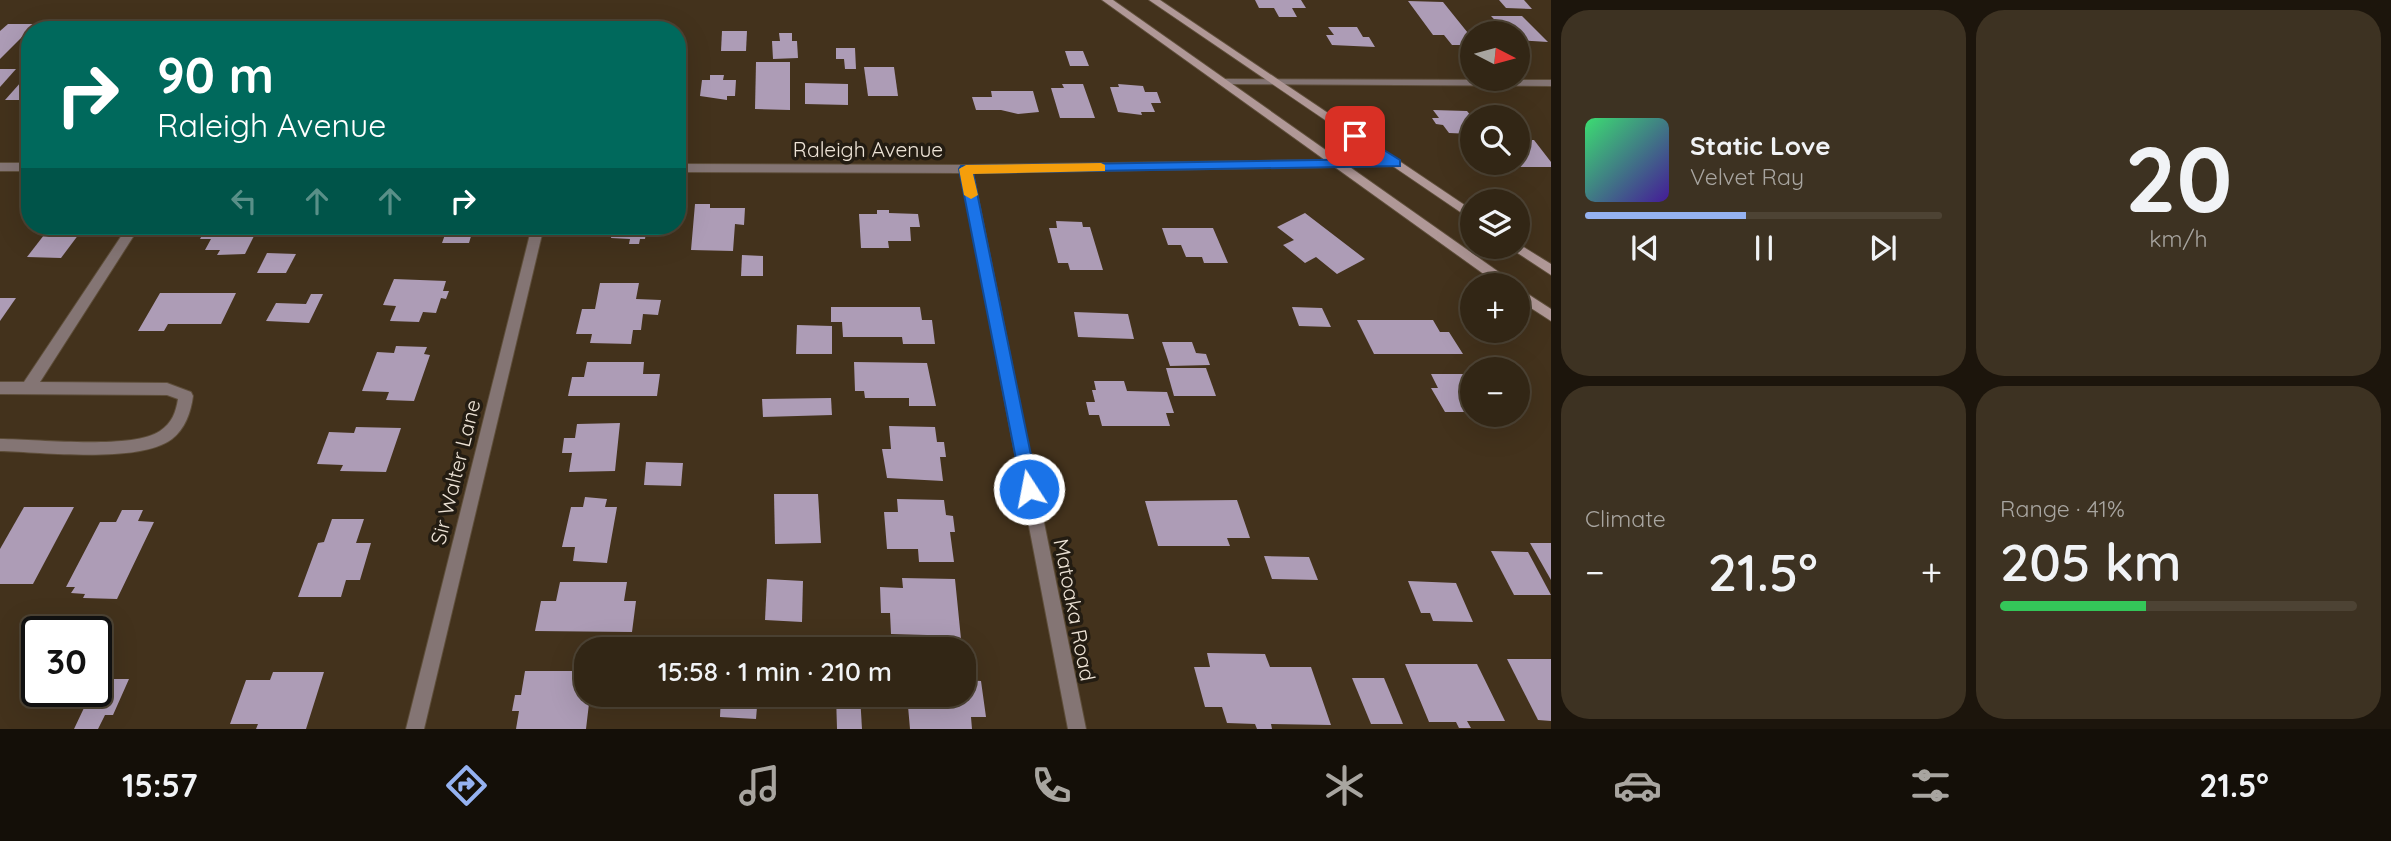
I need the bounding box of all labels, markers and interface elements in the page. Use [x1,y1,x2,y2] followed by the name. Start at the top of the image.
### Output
[1460,21,1530,91] north arrow
[1460,21,1530,427] map controls
[157,44,274,105] text: 90 m
[42,49,133,140] icon: right
[157,105,386,145] text: Raleigh Avenue
[1460,105,1530,175] button: search
[1325,106,1385,166] pin
[1336,117,1374,155] icon: arrive
[2125,121,2232,235] text: 20
[1690,129,1831,162] text: Static Love
[793,136,943,162] street label: Raleigh Avenue
[1690,162,1804,191] text: Velvet Ray
[225,182,263,220] icon: left
[298,182,336,220] icon: ahead
[371,182,409,220] icon: ahead
[444,182,482,220] icon: right
[1460,189,1530,259] button: layers
[2149,224,2208,253] text: km/h
[1626,229,1664,267] icon: previous
[1745,229,1783,267] icon: pause
[1864,229,1902,267] icon: next
[1460,273,1530,343] button: +
[1460,357,1530,427] button: −
[424,397,486,547] street label: Sir Walter Lane
[992,452,1066,526] position arrow
[2000,494,2125,523] text: Range · 41%
[1585,504,1666,533] text: Climate
[2000,529,2182,594] text: 205 km
[1048,537,1102,683] street label: Matoaka Road
[1708,539,1818,604] text: 21.5°
[1585,548,1605,596] text: −
[1921,548,1942,596] text: +
[21,616,112,707] speed limit sign: 30
[658,655,892,688] text: 15:58 · 1 min · 210 m
[442,761,491,810] icon: directions
[735,761,784,810] icon: music
[1027,761,1076,810] icon: phone
[1320,761,1369,810] icon: climate
[1613,761,1662,810] icon: car
[1906,761,1955,810] icon: filters
[122,765,198,805] text: 15:57
[2199,765,2269,805] text: 21.5°

